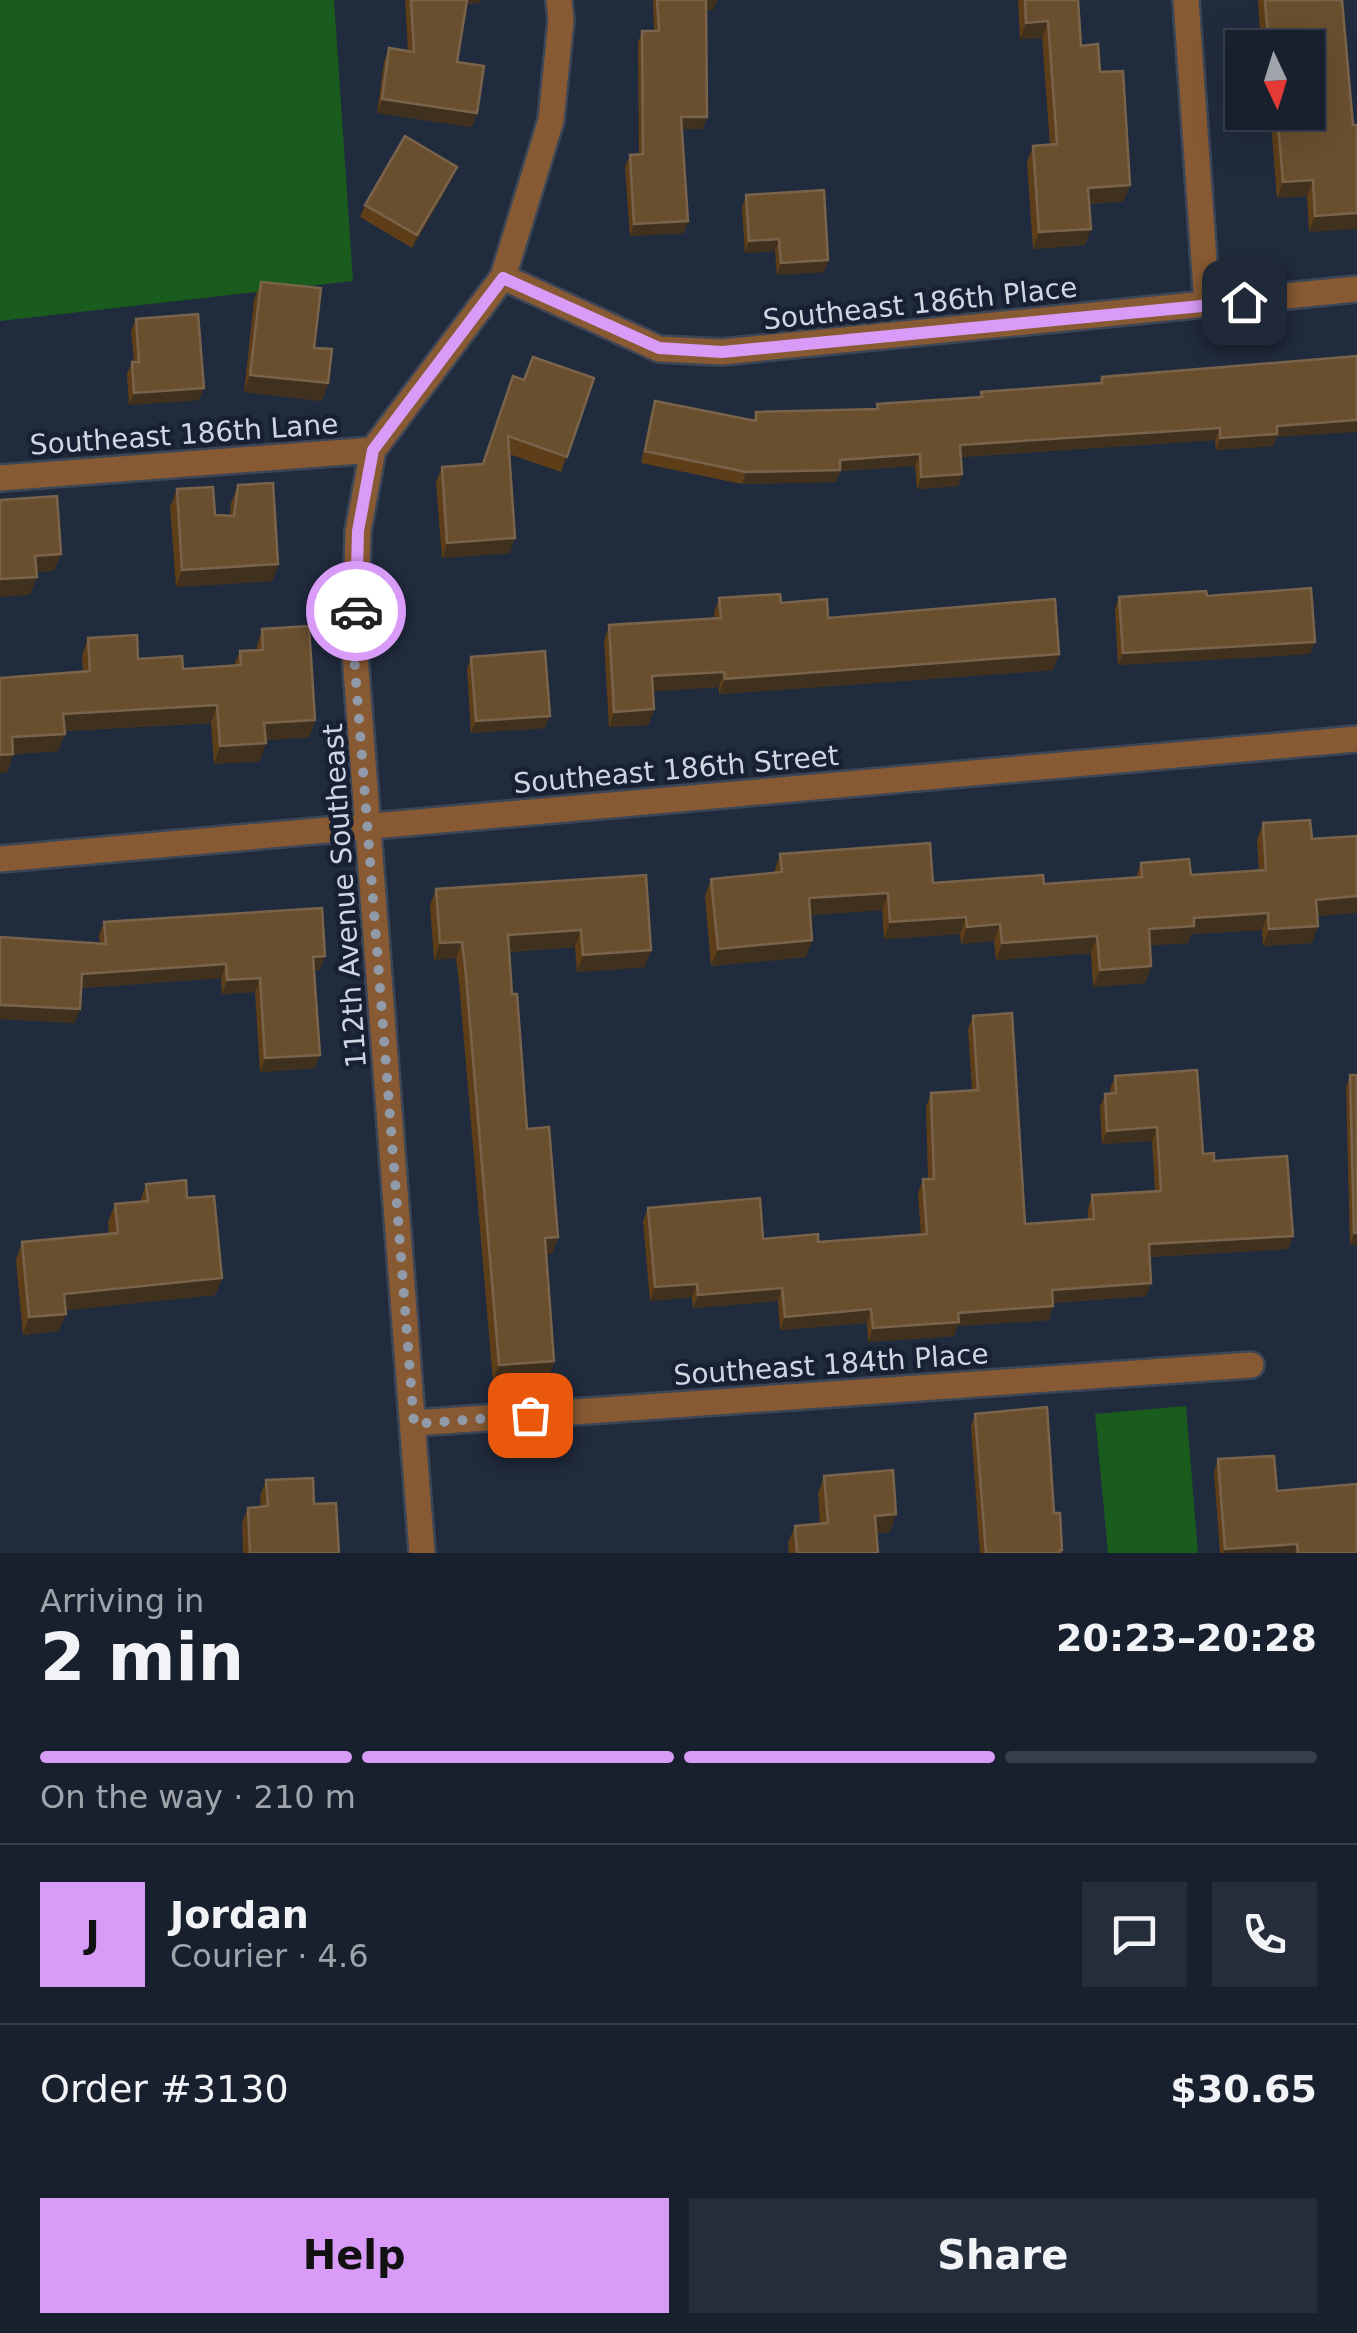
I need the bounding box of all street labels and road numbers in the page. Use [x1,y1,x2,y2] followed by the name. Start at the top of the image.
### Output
[761,271,1079,336] street label: Southeast 186th Place
[29,407,339,462] street label: Southeast 186th Lane
[316,723,373,1069] street label: 112th Avenue Southeast
[512,739,840,800] street label: Southeast 186th Street
[672,1337,990,1392] street label: Southeast 184th Place

